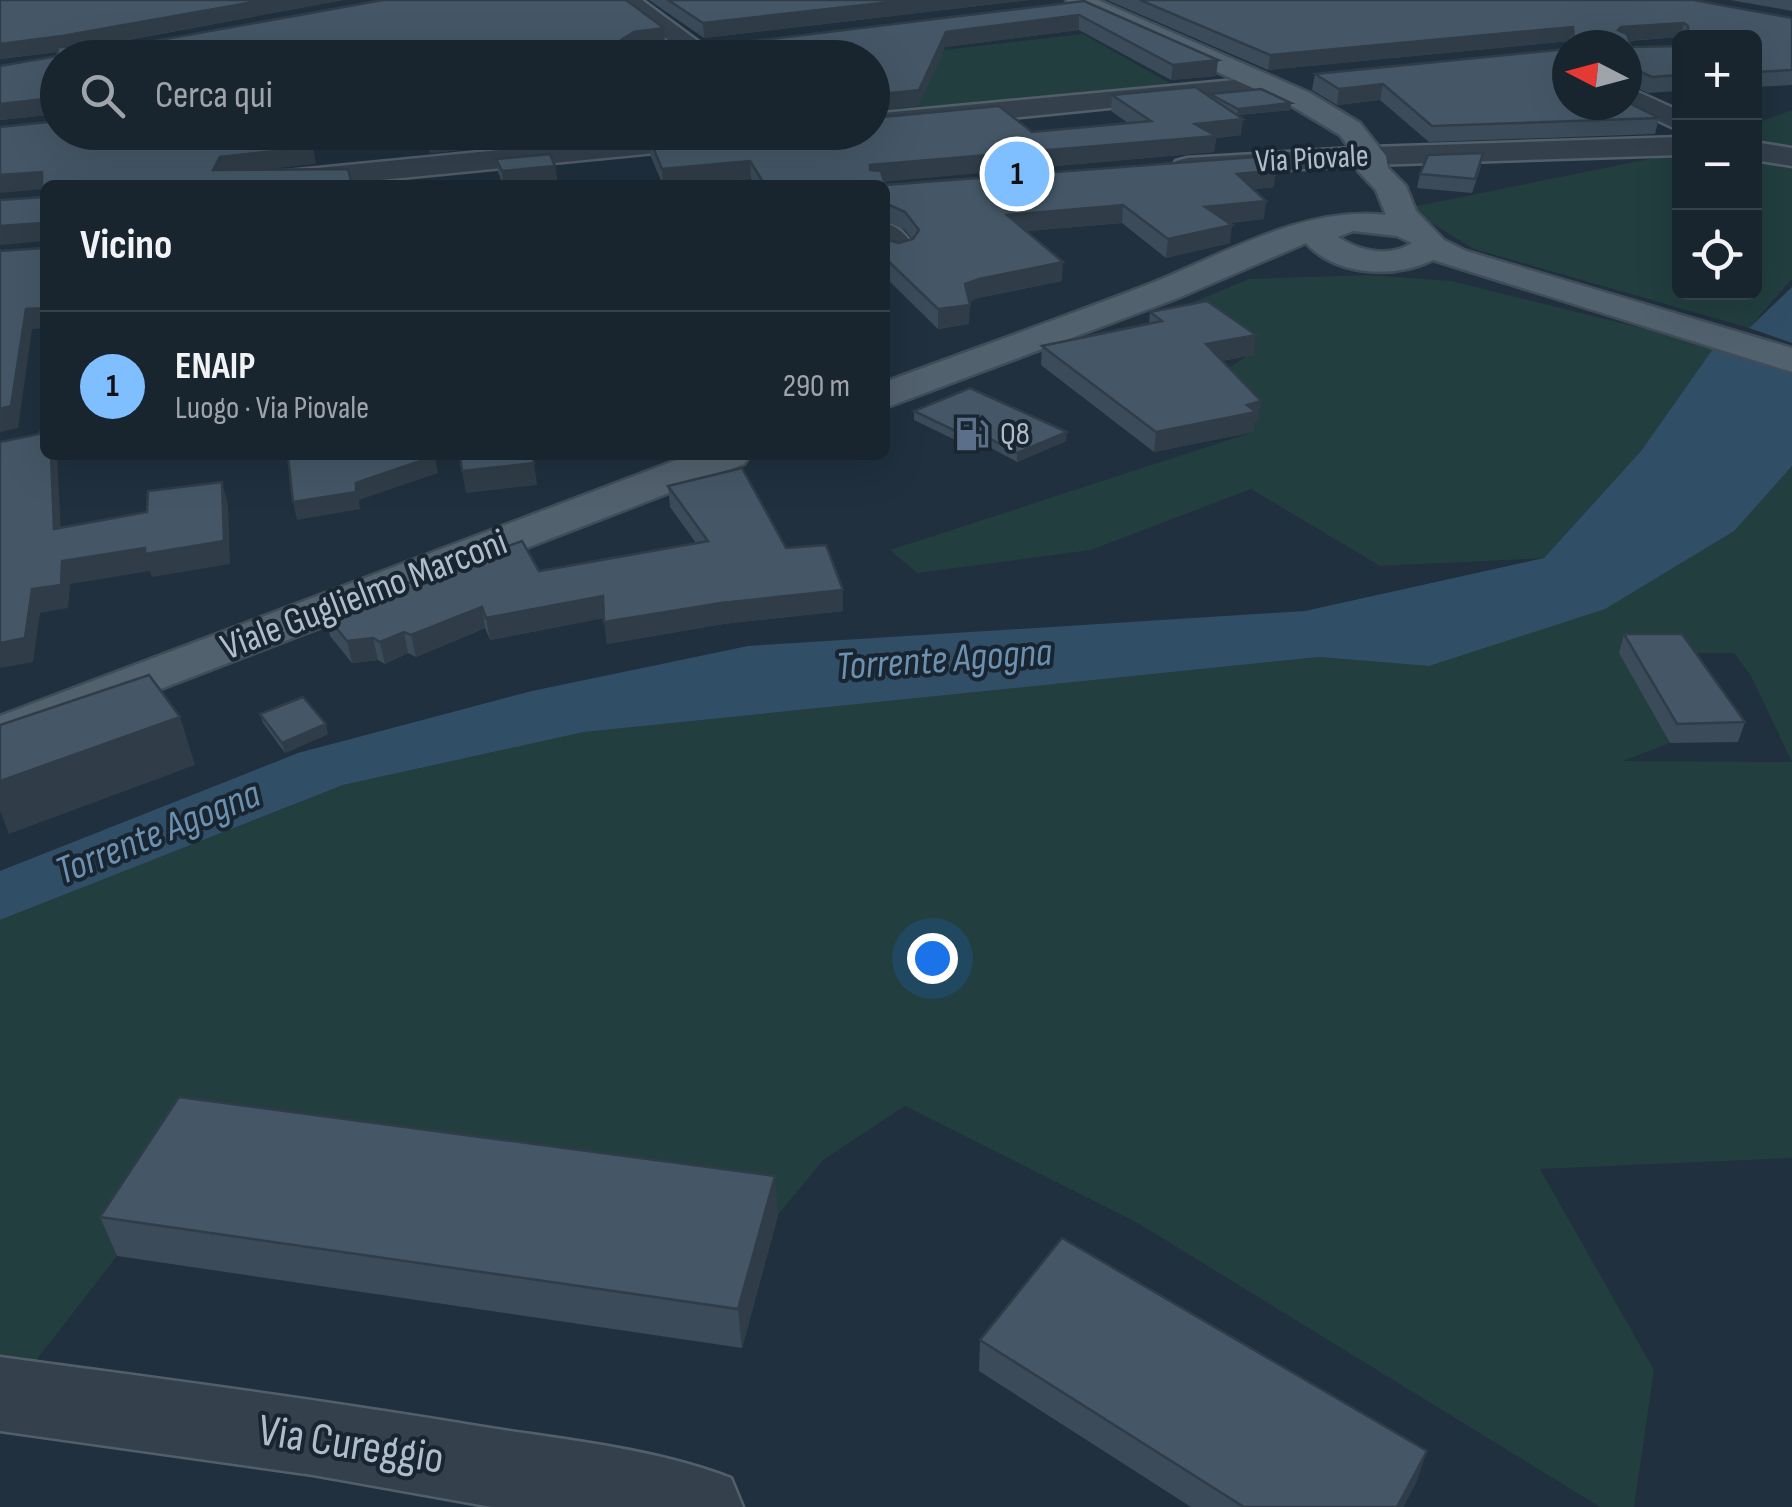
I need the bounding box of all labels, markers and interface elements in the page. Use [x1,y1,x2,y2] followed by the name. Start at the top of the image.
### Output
[1552,30,1642,120] north arrow
[1672,30,1762,300] map controls
[1672,30,1762,120] button: +
[40,40,890,150] search box
[75,68,130,123] icon: search
[155,73,273,118] text: Cerca qui
[1672,120,1762,210] button: −
[984,136,1050,212] pin: 1
[1254,137,1370,181] street label: Via Piovale
[1672,210,1762,300] button: locate
[80,220,172,271] text: Vicino
[175,344,255,389] text: ENAIP
[106,367,119,406] text: 1
[783,367,850,406] text: 290 m
[175,389,369,428] text: Luogo · Via Piovale
[953,415,991,453] fuel station icon: Q8
[1000,415,1030,454] place label: Q8
[215,520,513,670] street label: Viale Guglielmo Marconi
[834,629,1054,691] water label: Torrente Agogna
[49,770,267,896] water label: Torrente Agogna
[907,933,958,984] your location
[254,1403,448,1487] street label: Via Cureggio

